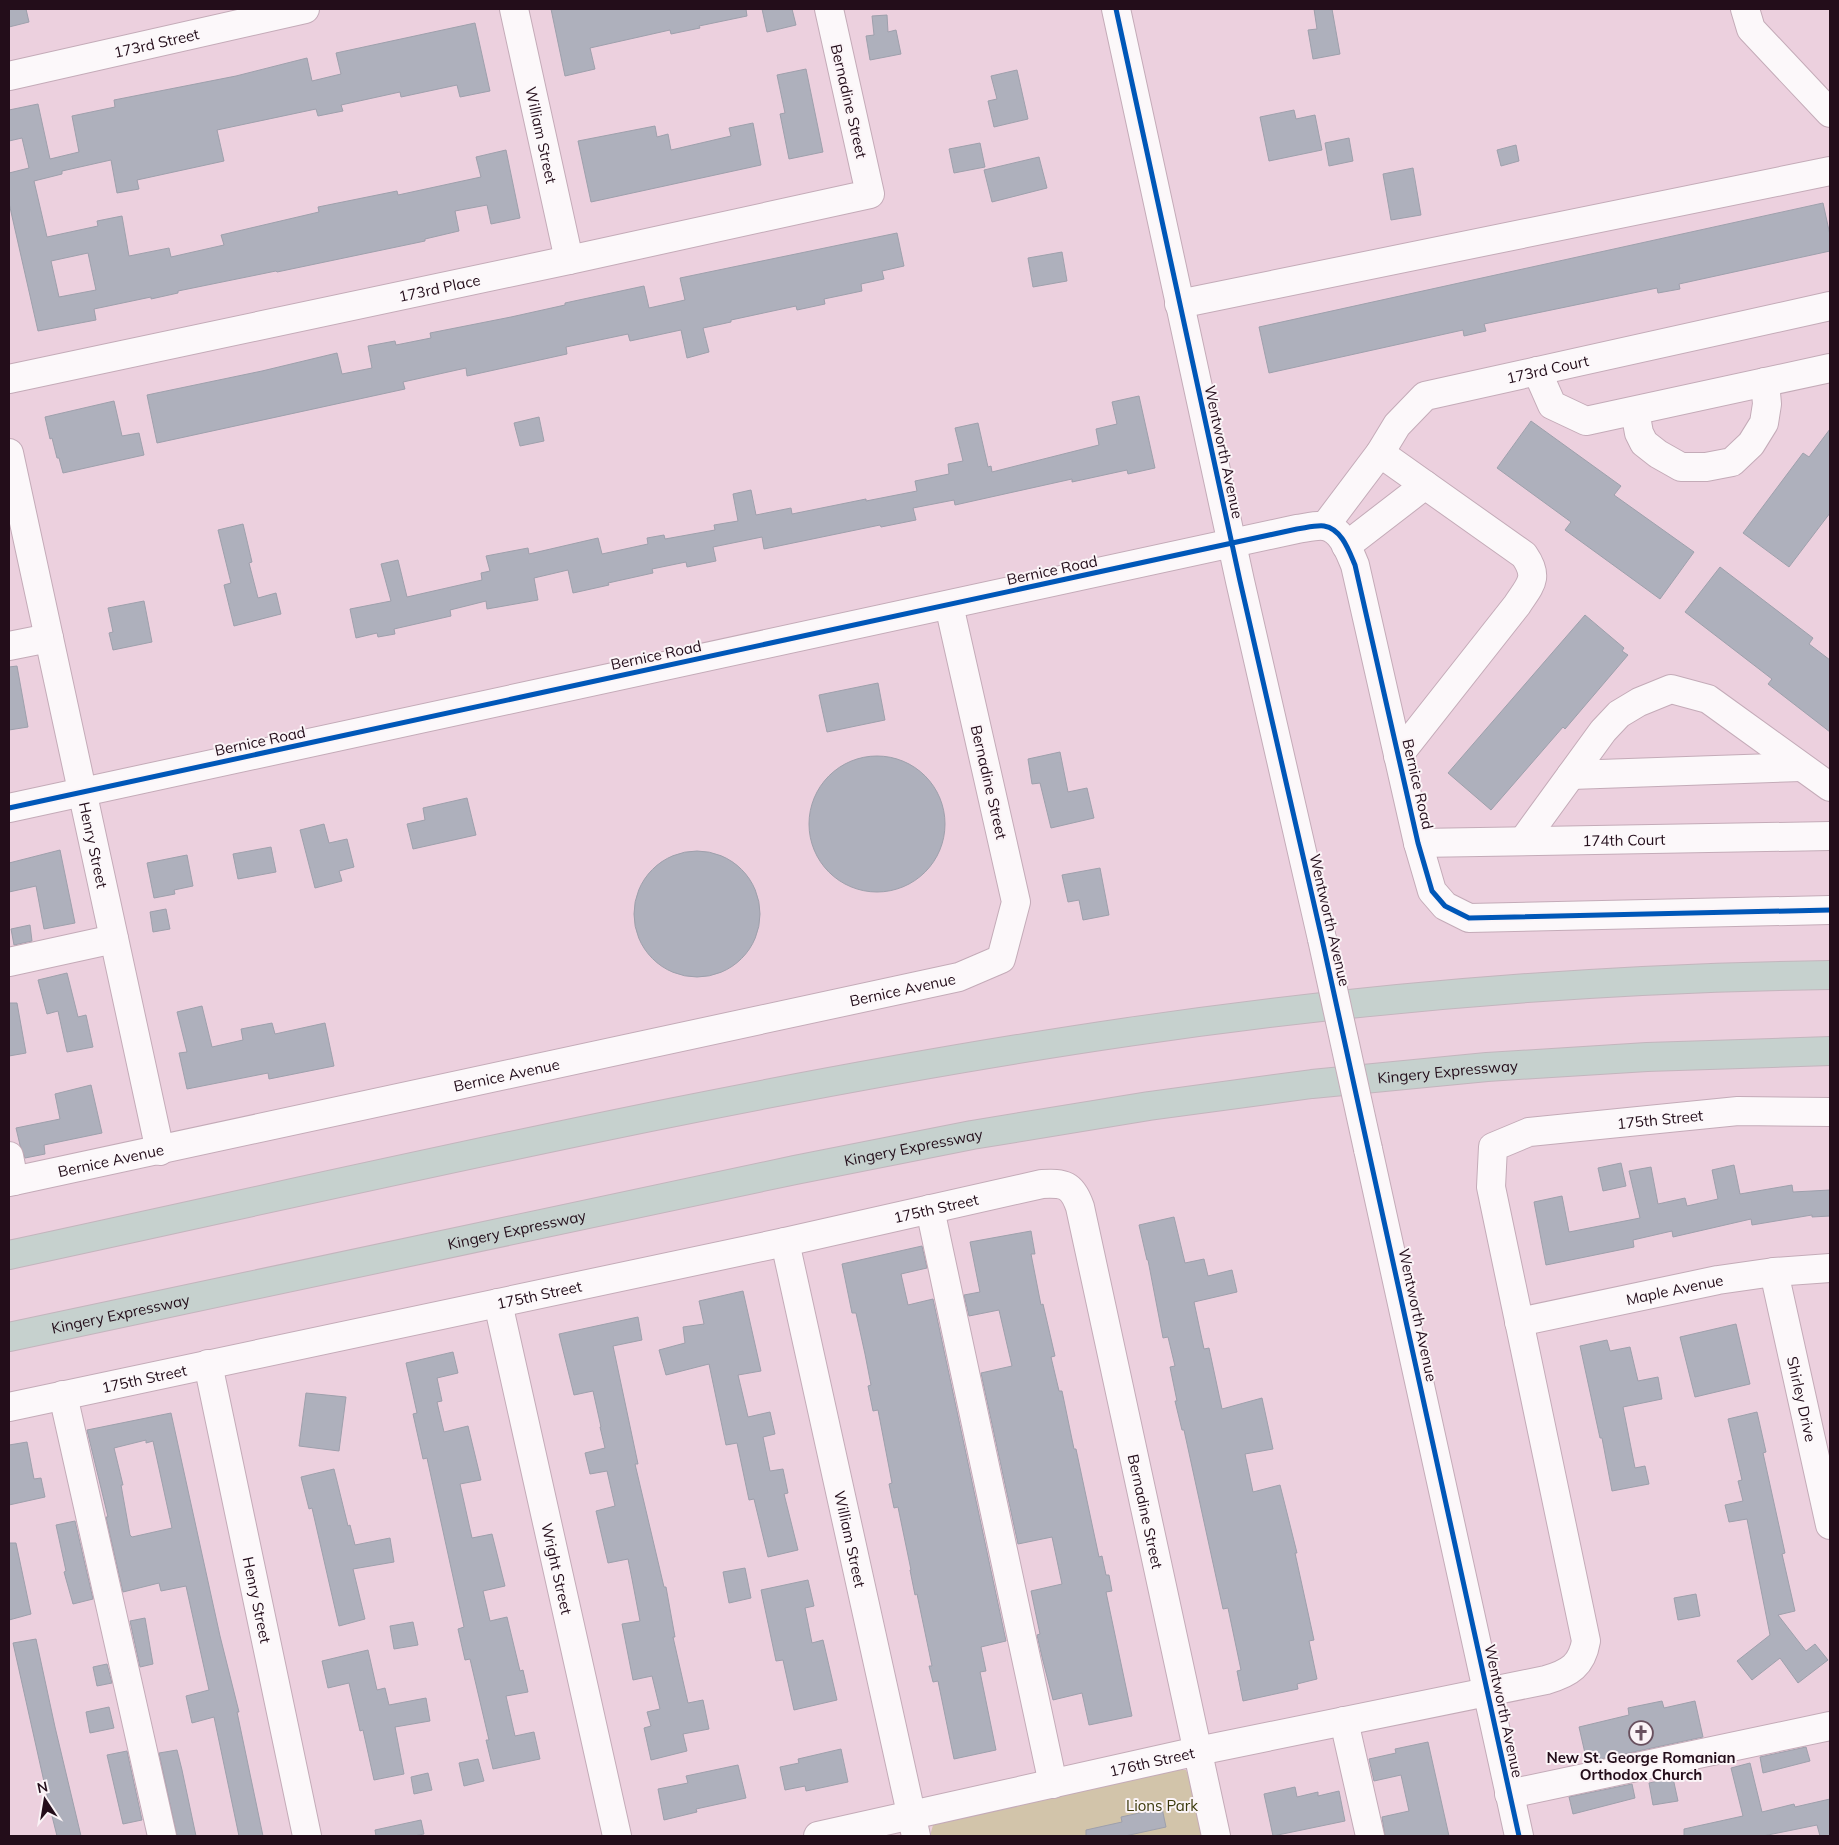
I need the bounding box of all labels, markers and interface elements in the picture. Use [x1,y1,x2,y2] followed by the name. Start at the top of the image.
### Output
[112,24,201,62] street label: 173rd Street
[827,42,871,160] street label: Bernadine Street
[522,85,561,185] street label: William Street
[397,270,482,305] street label: 173rd Place
[1505,350,1590,387] street label: 173rd Court
[1201,384,1247,520] street label: Wentworth Avenue
[1005,551,1099,589] street label: Bernice Road
[609,636,703,674] street label: Bernice Road
[213,722,307,760] street label: Bernice Road
[967,723,1011,841] street label: Bernadine Street
[1398,737,1438,831] street label: Bernice Road
[75,800,112,890] street label: Henry Street
[1582,829,1666,850] street label: 174th Court
[1305,852,1355,988] street label: Wentworth Avenue
[848,969,957,1010] street label: Bernice Avenue
[452,1054,561,1095] street label: Bernice Avenue
[1377,1056,1518,1087] street label: Kingery Expressway
[1616,1105,1704,1133] street label: 175th Street
[842,1124,984,1170] street label: Kingery Expressway
[56,1139,165,1181] street label: Bernice Avenue
[892,1189,980,1227] street label: 175th Street
[446,1205,588,1253] street label: Kingery Expressway
[1395,1247,1441,1383] street label: Wentworth Avenue
[1624,1270,1724,1309] street label: Maple Avenue
[495,1276,583,1313] street label: 175th Street
[50,1289,191,1337] street label: Kingery Expressway
[1783,1354,1821,1443] street label: Shirley Drive
[100,1360,188,1397] street label: 175th Street
[1124,1452,1167,1570] street label: Bernadine Street
[831,1489,870,1589] street label: William Street
[538,1521,577,1616] street label: Wright Street
[239,1555,276,1645] street label: Henry Street
[1481,1643,1527,1779] street label: Wentworth Avenue
[1628,1720,1654,1746] church icon: New St. George Romanian Orthodox Church
[1107,1743,1196,1780] street label: 176th Street
[1546,1748,1736,1784] place label: New St. George Romanian Orthodox Church
[20,1775,70,1825] north arrow
[35,1777,49,1797] text: N
[1126,1796,1198,1815] park label: Lions Park

